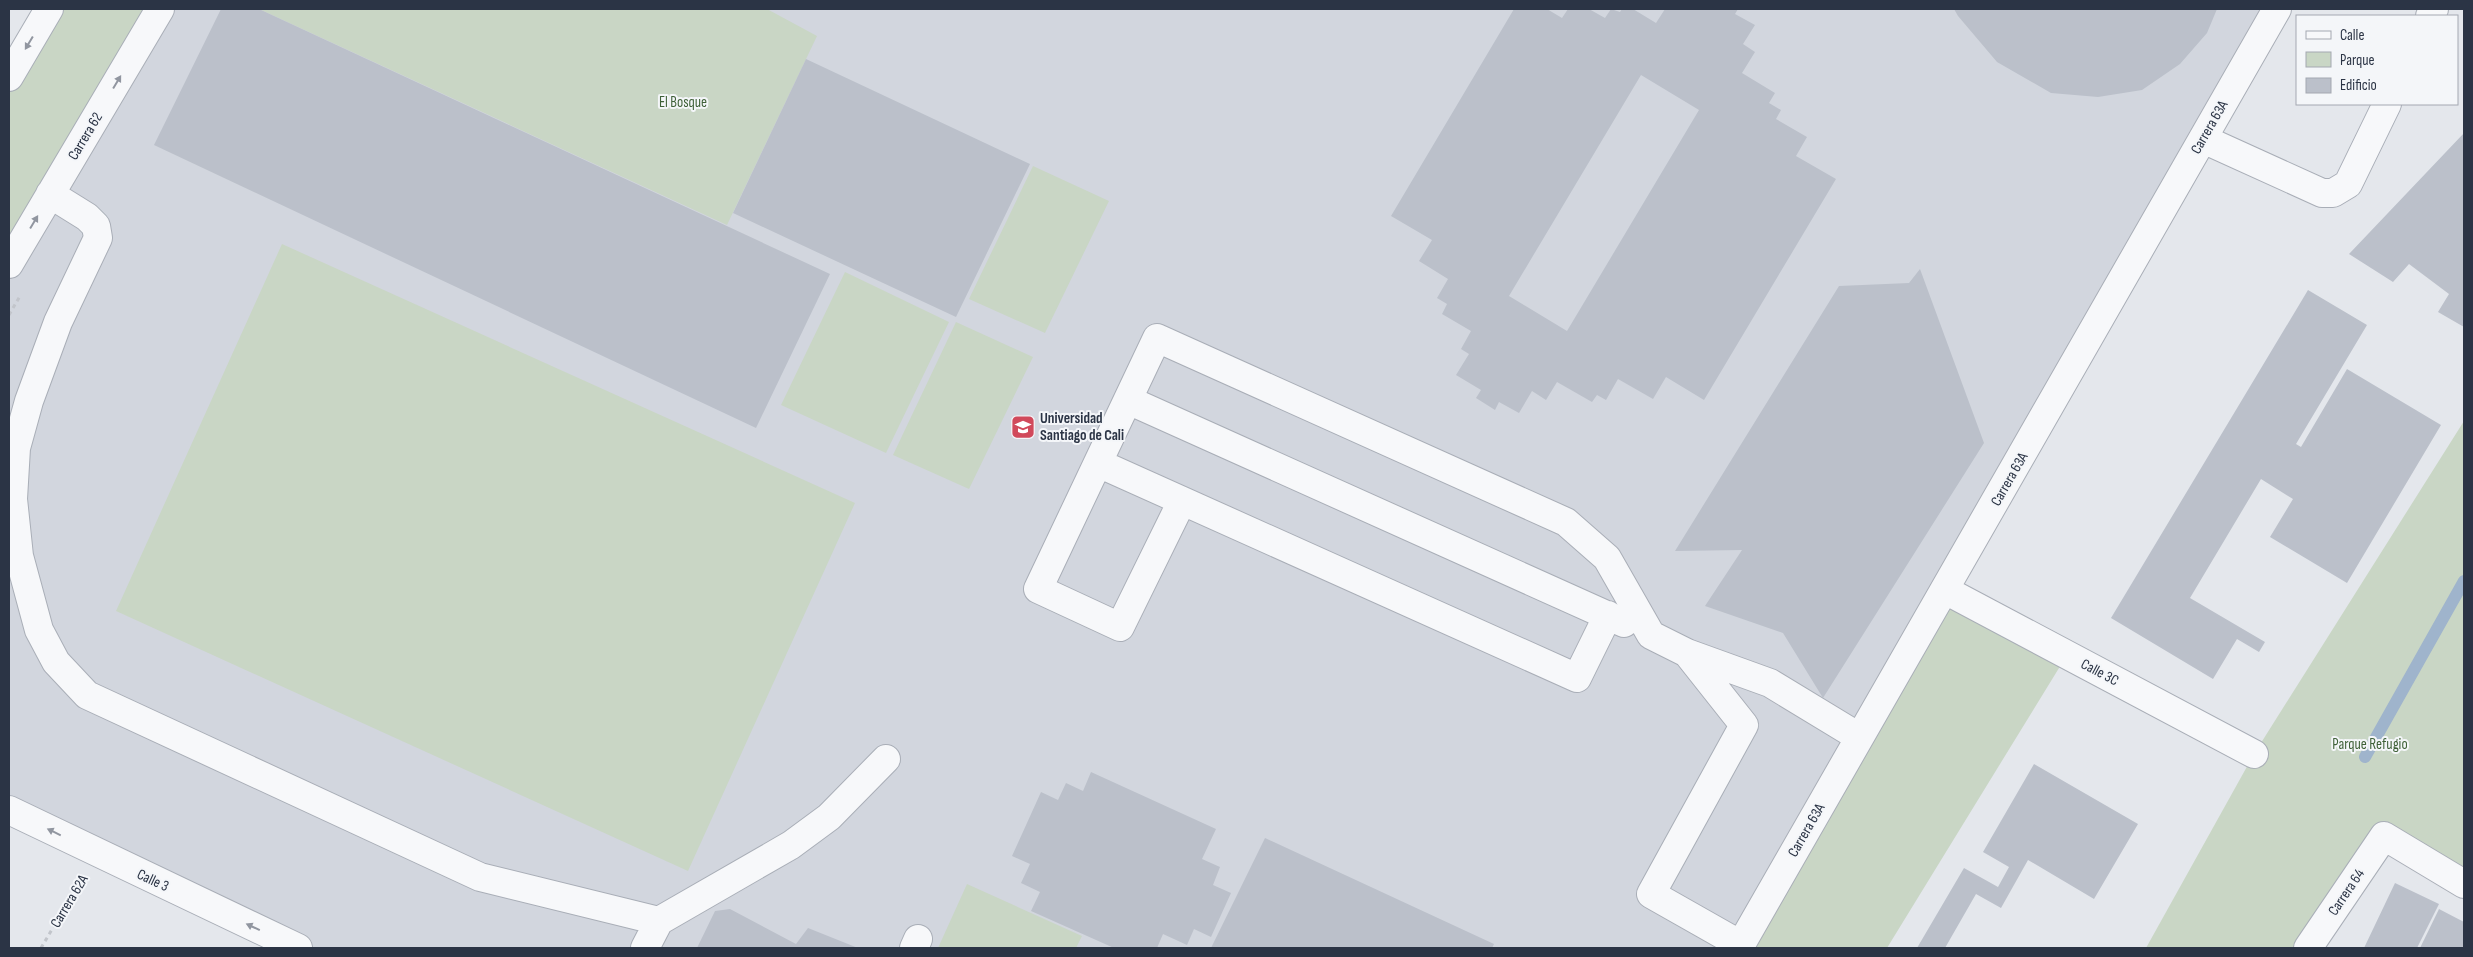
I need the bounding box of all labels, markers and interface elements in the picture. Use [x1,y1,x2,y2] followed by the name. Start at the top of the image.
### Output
[2296,15,2458,105] legend
[2340,26,2364,45] text: Calle
[25,36,34,49] one-way arrow
[2340,51,2375,70] text: Parque
[112,76,121,89] one-way arrow
[2340,76,2377,95] text: Edificio
[659,93,707,112] park label: El Bosque
[2187,97,2233,157] street label: Carrera 63A
[64,109,107,164] street label: Carrera 62
[29,215,38,229] one-way arrow
[1040,409,1124,445] place label: Universidad Santiago de Cali
[1010,414,1036,440] school or university icon: Universidad Santiago de Cali
[1987,449,2033,509] street label: Carrera 63A
[2077,655,2122,690] street label: Calle 3C
[2332,735,2408,754] park label: Parque Refugio
[1784,800,1830,860] street label: Carrera 63A
[46,828,61,836] one-way arrow
[134,865,172,896] street label: Calle 3
[2324,865,2369,919] street label: Carrera 64
[46,871,93,931] street label: Carrera 62A
[246,923,261,932] one-way arrow

